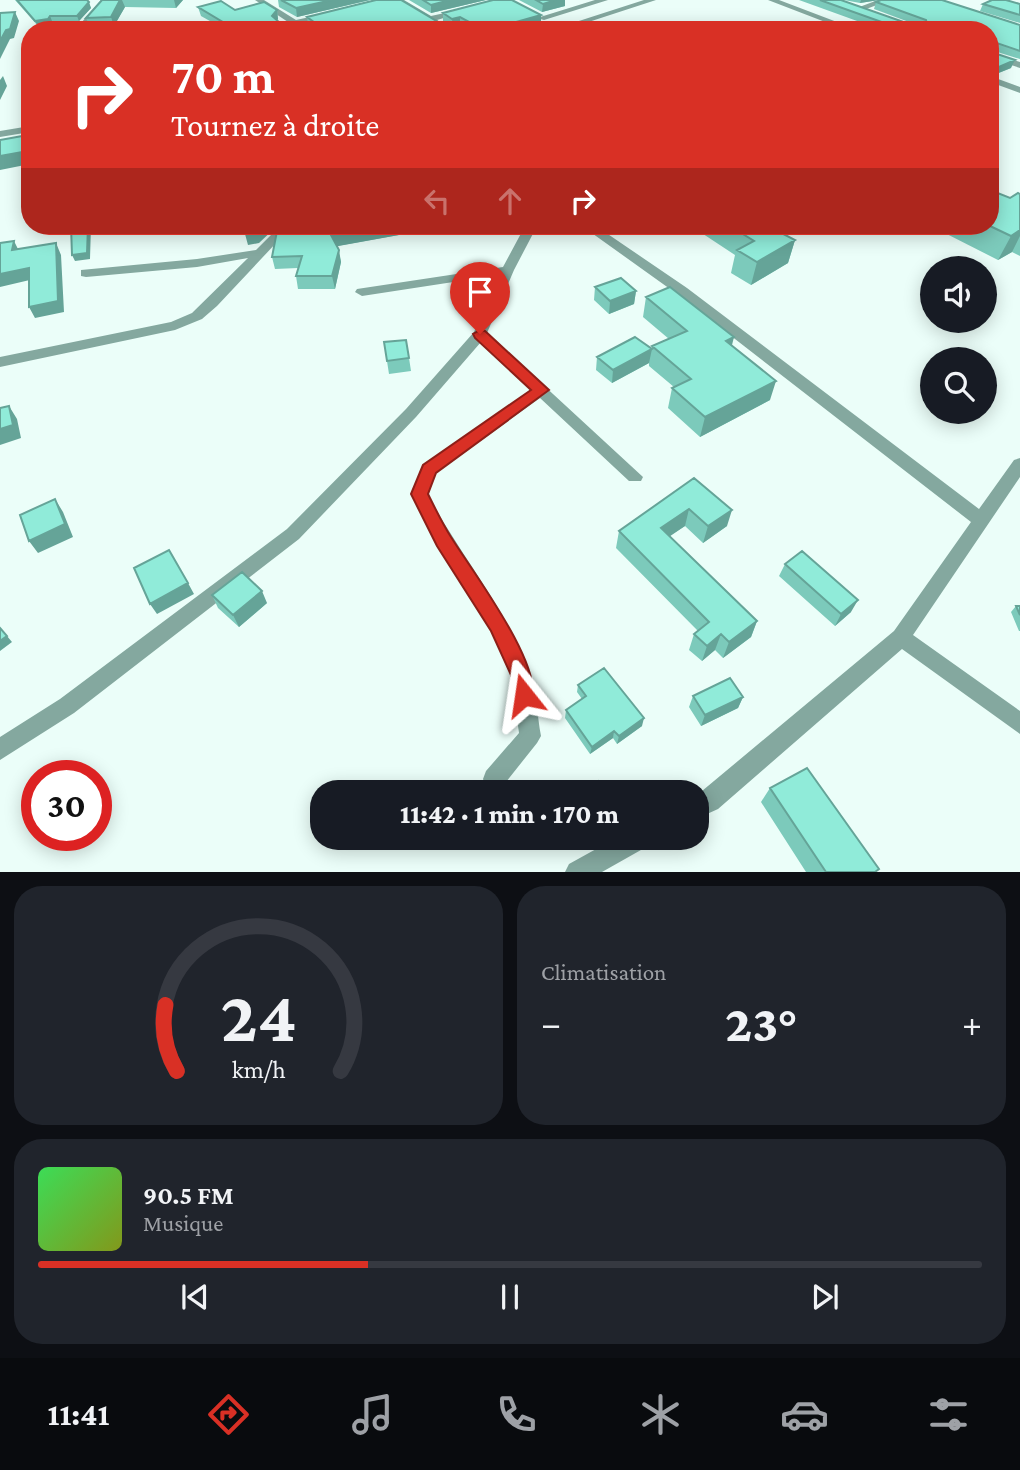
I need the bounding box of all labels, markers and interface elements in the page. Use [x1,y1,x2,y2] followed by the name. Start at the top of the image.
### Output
[56,49,147,140] icon: right
[171,49,275,104] text: 70 m
[171,107,379,143] text: Tournez à droite
[418,182,456,220] icon: left
[491,182,529,220] icon: ahead
[564,182,602,220] icon: right
[920,256,997,424] map controls
[920,256,997,333] button: sound
[450,262,510,334] pin
[461,273,499,311] icon: arrive
[920,347,997,424] button: search
[487,658,561,732] position arrow
[21,760,112,851] speed limit sign: 30
[400,800,619,829] text: 11:42 · 1 min · 170 m
[541,959,666,985] text: Climatisation
[220,977,297,1058] text: 24
[725,994,798,1052] text: 23°
[541,1002,561,1044] text: −
[962,1002,982,1044] text: +
[232,1056,285,1083] text: km/h
[143,1181,234,1210] text: 90.5 FM
[143,1210,223,1236] text: Musique
[176,1278,214,1316] icon: previous
[491,1278,529,1316] icon: pause
[806,1278,844,1316] icon: next
[204,1390,253,1439] icon: directions
[348,1390,397,1439] icon: music
[492,1390,541,1439] icon: phone
[636,1390,685,1439] icon: climate
[780,1390,829,1439] icon: car
[924,1390,973,1439] icon: filters
[47,1396,109,1432] text: 11:41

